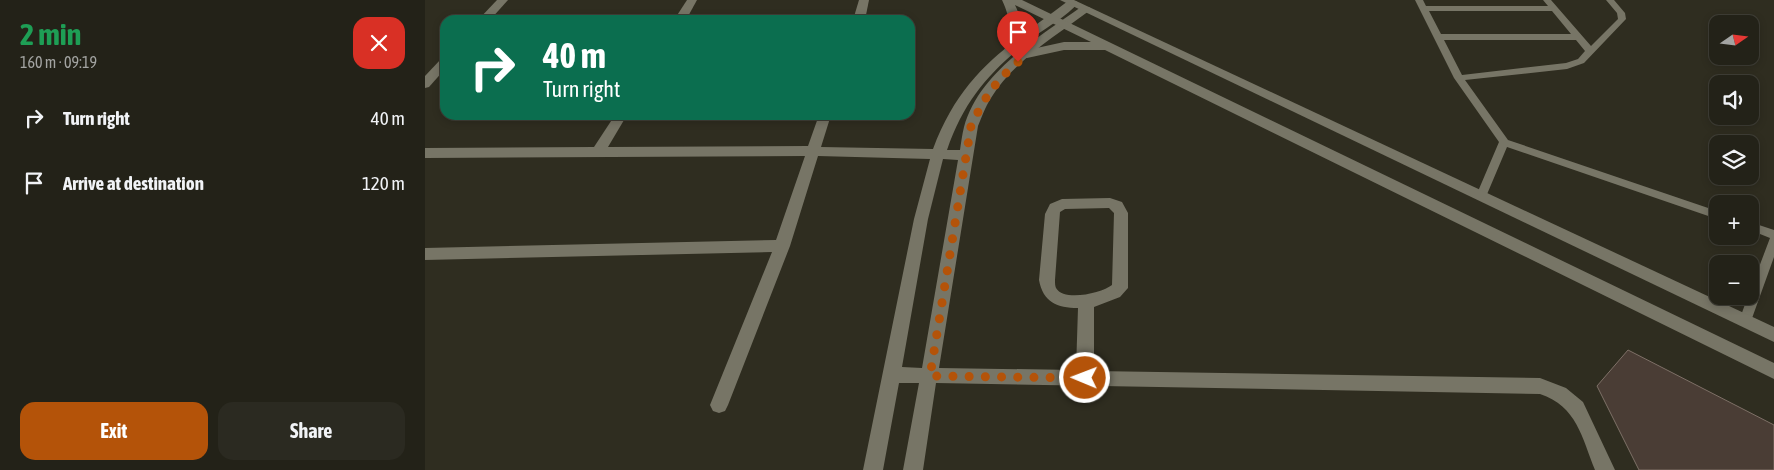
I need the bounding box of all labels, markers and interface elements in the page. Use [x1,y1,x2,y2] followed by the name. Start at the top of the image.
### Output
[997,11,1039,62] pin
[1709,15,1759,65] north arrow
[1709,15,1759,305] map controls
[20,17,81,51] text: 2 min
[353,17,405,69] button: close
[1004,18,1032,46] icon: arrive
[460,35,525,100] icon: right
[543,35,606,75] text: 40 m
[20,53,97,71] text: 160 m · 09:19
[1709,75,1759,125] button: sound
[543,76,620,102] text: Turn right
[20,104,48,132] icon: right
[63,107,130,129] text: Turn right
[371,107,405,129] text: 40 m
[1709,135,1759,185] button: layers
[20,169,48,197] icon: arrive
[63,172,204,194] text: Arrive at destination
[362,172,405,194] text: 120 m
[1709,195,1759,245] button: +
[1709,255,1759,305] button: −
[1058,351,1110,403] position arrow
[20,402,208,460] button: Exit
[218,402,405,460] button: Share

